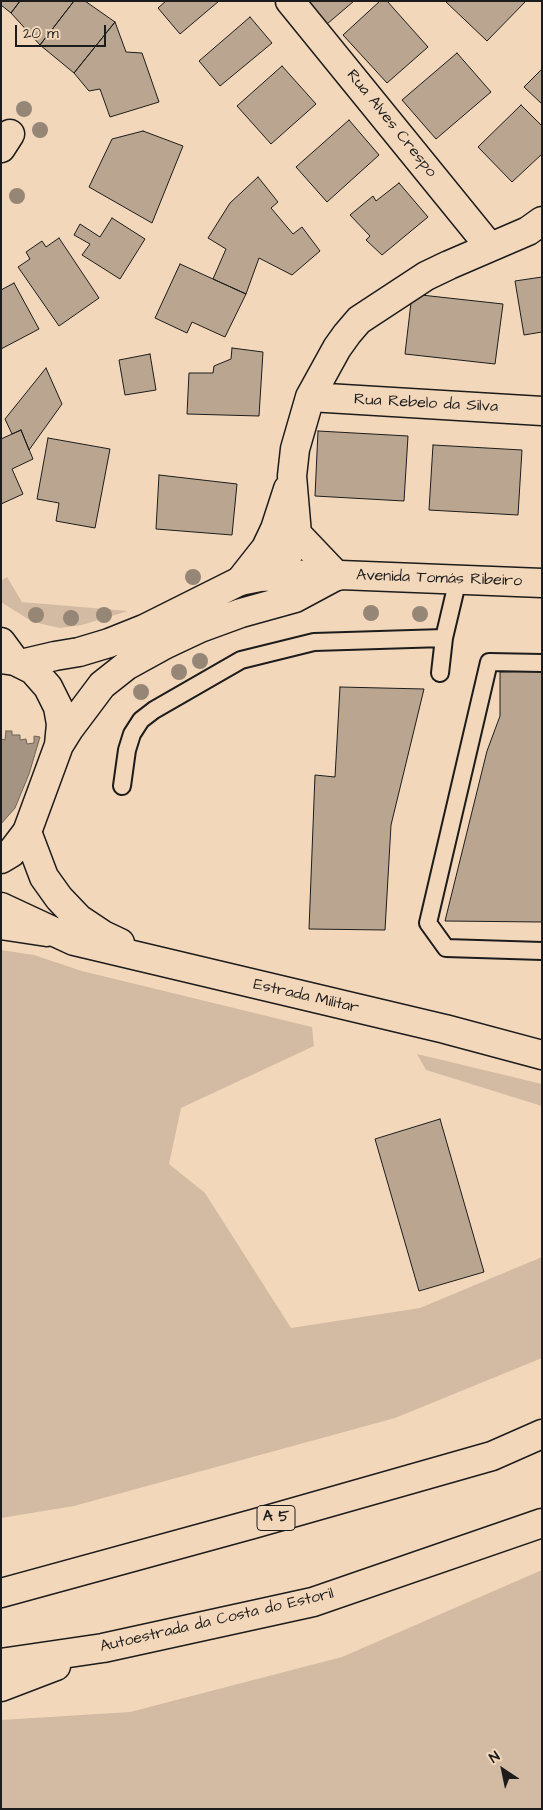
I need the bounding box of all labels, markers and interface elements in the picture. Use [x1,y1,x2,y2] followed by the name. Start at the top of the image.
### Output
[18,15,109,47] scale bar
[23,23,59,44] text: 20 m
[342,66,440,182] street label: Rua Alves Crespo
[354,391,498,417] street label: Rua Rebelo da Silva
[356,567,522,591] street label: Avenida Tomás Ribeiro
[251,976,361,1018] street label: Estrada Militar
[257,1506,295,1530] road number: A 5
[98,1585,336,1657] street label: Autoestrada da Costa do Estoril
[478,1745,528,1795] north arrow
[485,1747,504,1768] text: N

